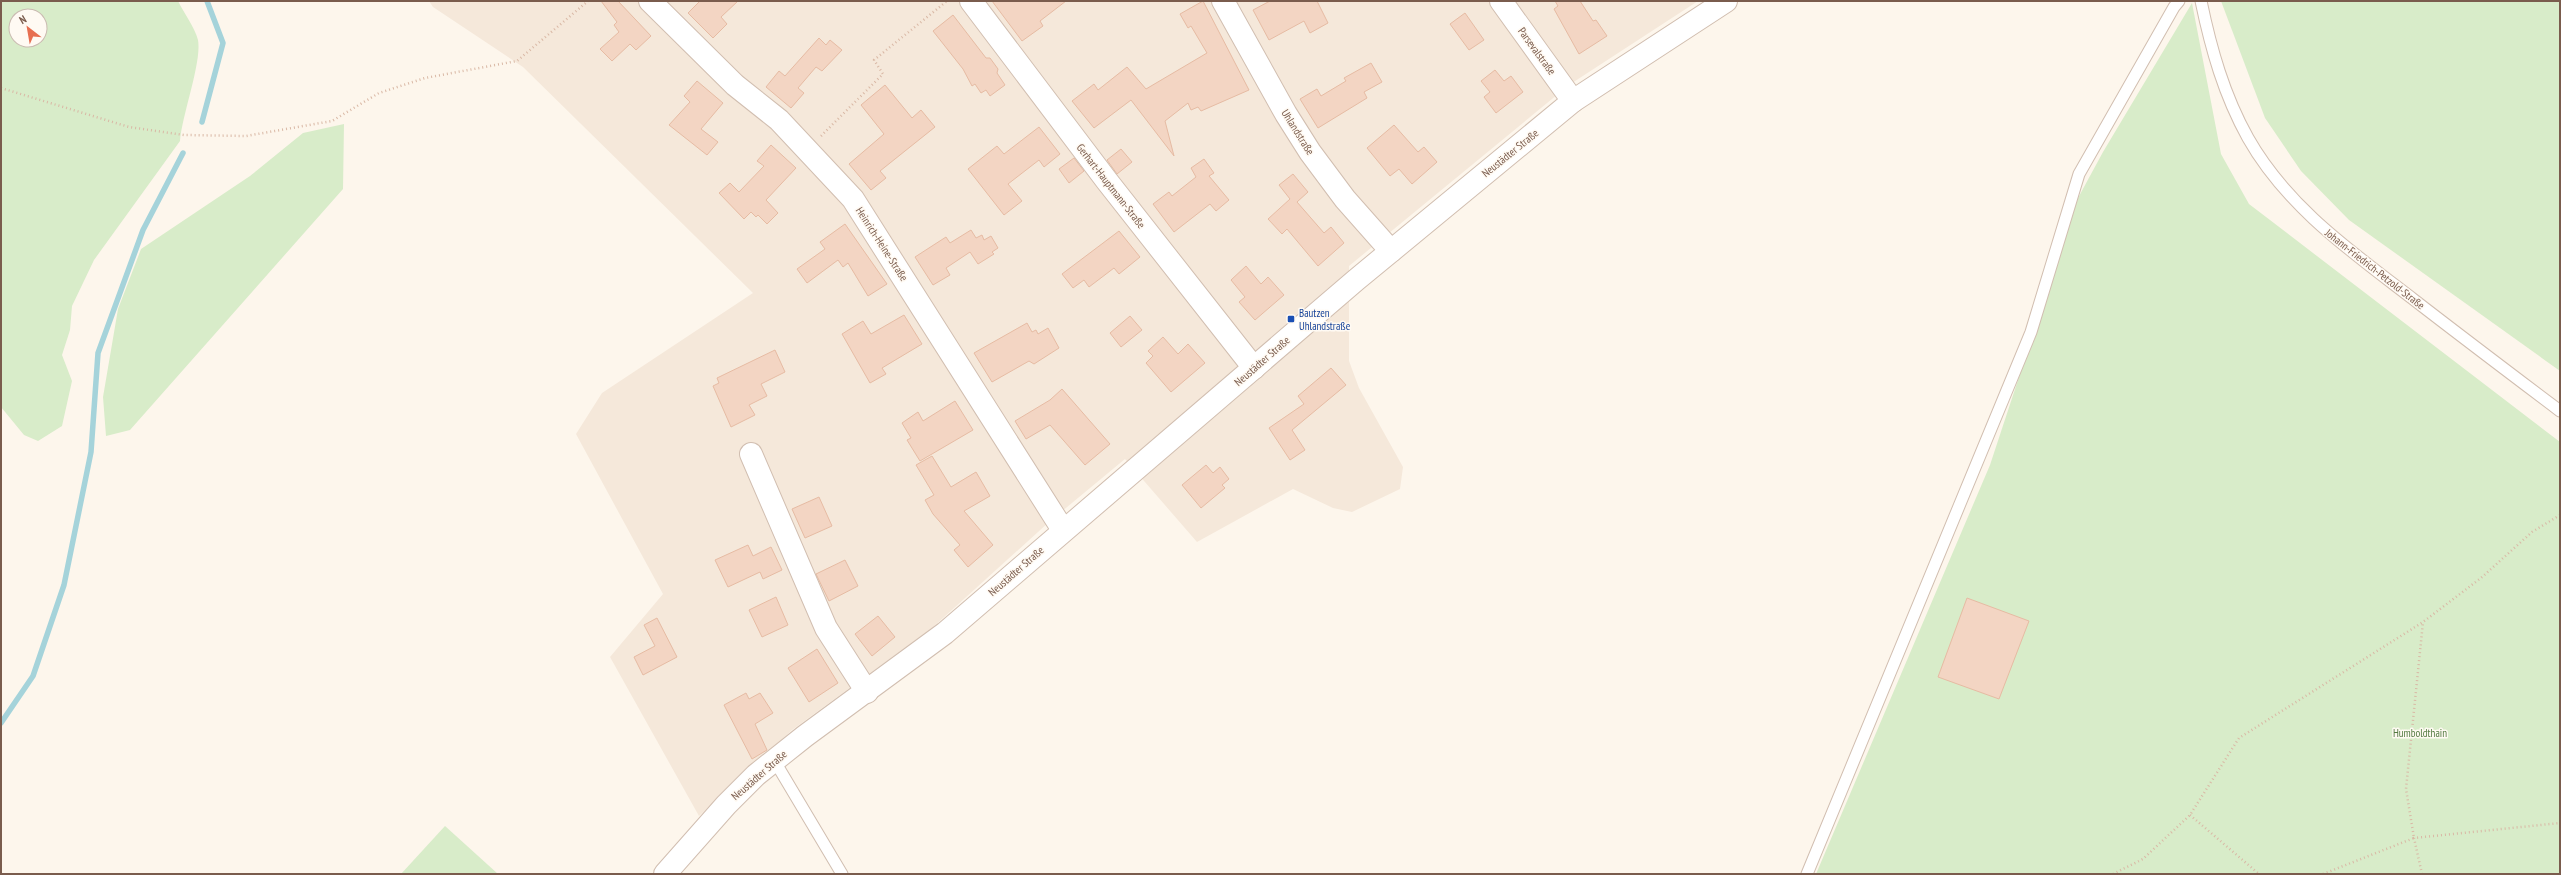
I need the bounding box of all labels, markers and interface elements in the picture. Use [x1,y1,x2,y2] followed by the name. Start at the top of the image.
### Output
[8,8,48,48] north arrow
[17,12,29,27] text: N
[1515,24,1559,78] street label: Parsevalstraße
[1278,107,1318,158] street label: Uhlandstraße
[1479,126,1542,180] street label: Neustädter Straße
[1074,141,1149,232] street label: Gerhart-Hauptmann-Straße
[853,204,911,284] street label: Heinrich-Heine-Straße
[2322,225,2428,313] street label: Johann-Friedrich-Petzold-Straße
[1299,306,1351,333] place label: Bautzen Uhlandstraße
[1286,314,1296,324] marker: Bautzen Uhlandstraße
[1231,333,1293,389] street label: Neustädter Straße
[985,543,1047,599] street label: Neustädter Straße
[2393,726,2447,740] park label: Humboldthain
[728,747,790,803] street label: Neustädter Straße

